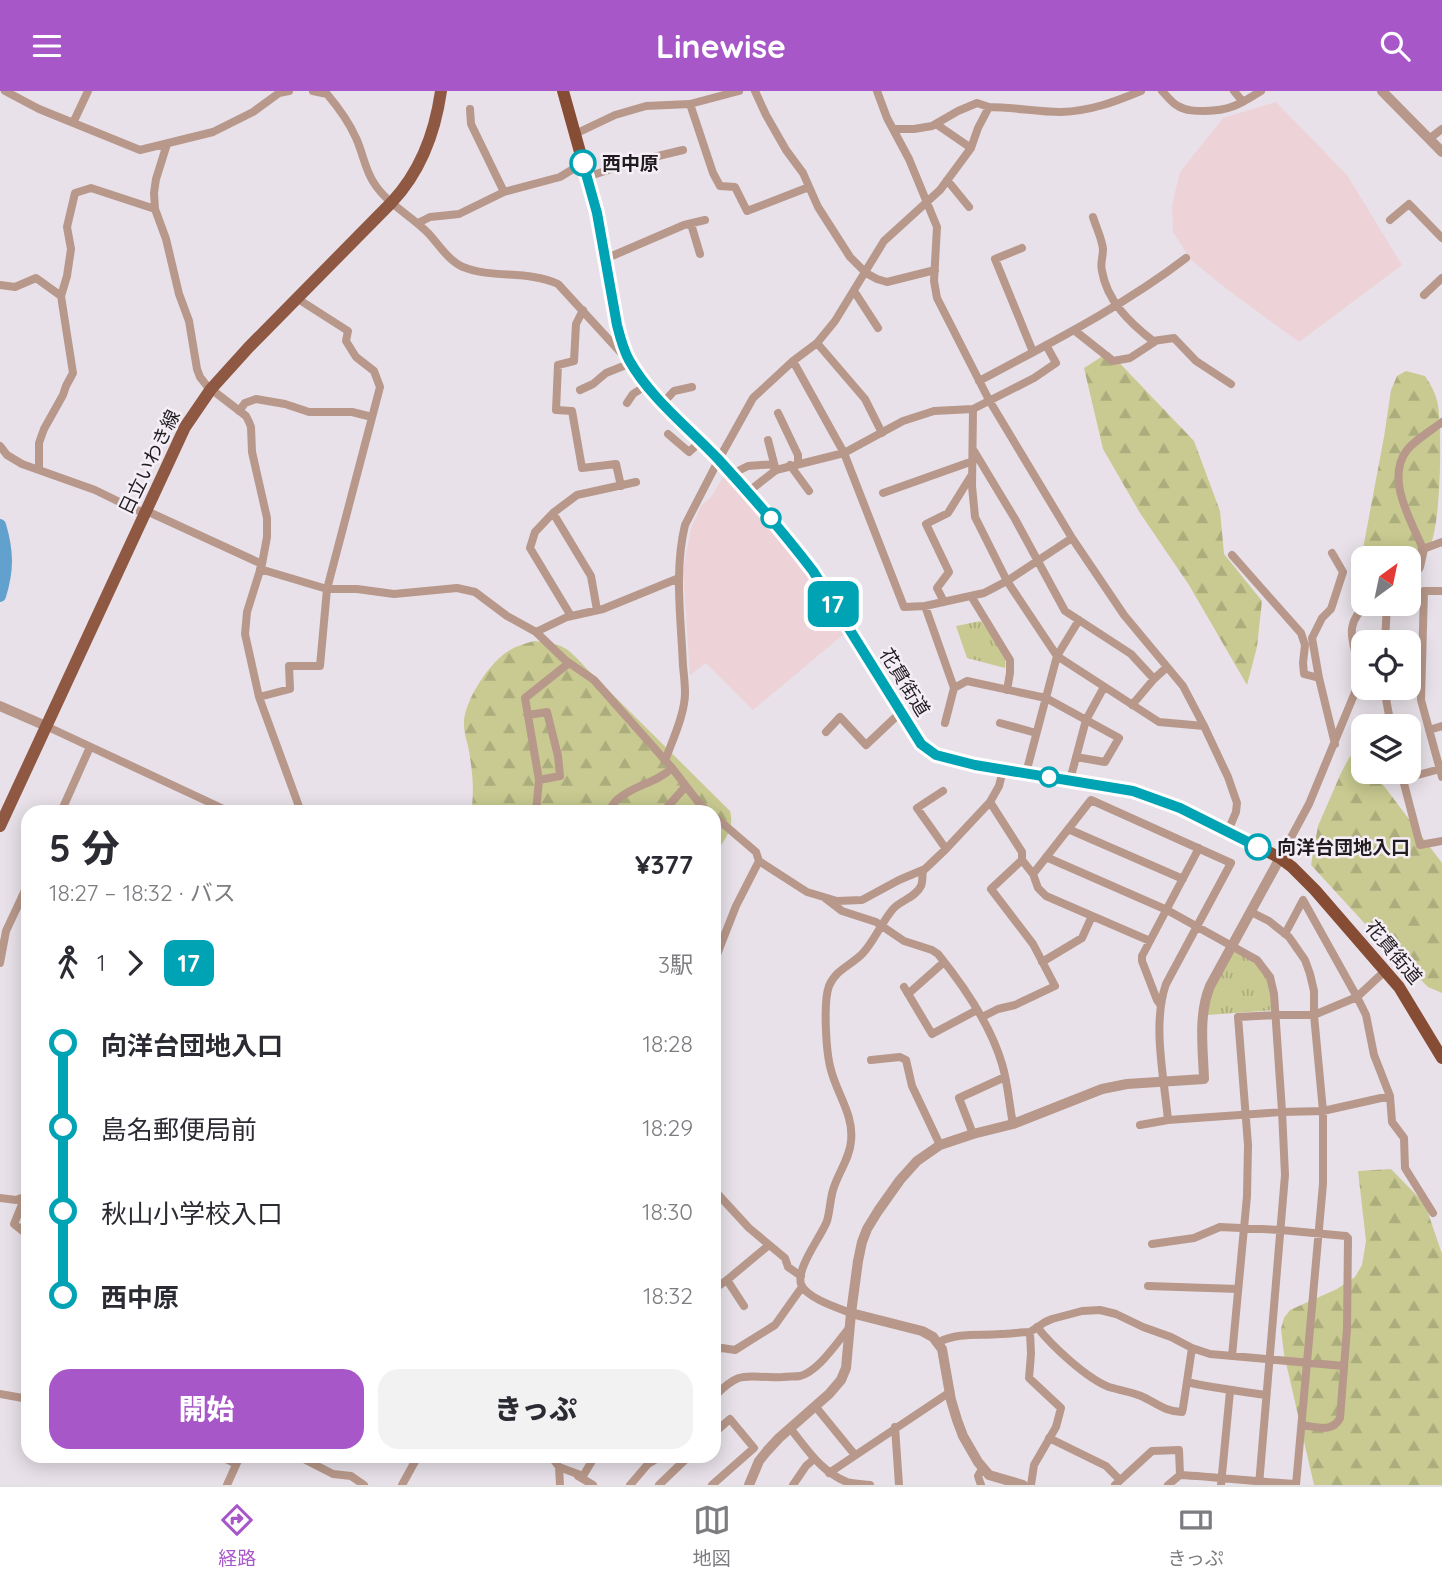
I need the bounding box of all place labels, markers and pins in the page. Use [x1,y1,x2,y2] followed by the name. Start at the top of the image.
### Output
[570,150,596,176] marker: 西中原
[602,151,659,175] place label: 西中原
[761,508,781,528] unlabelled marker
[1039,767,1059,787] unlabelled marker
[1245,834,1271,860] marker: 向洋台団地入口
[1277,835,1410,859] place label: 向洋台団地入口

